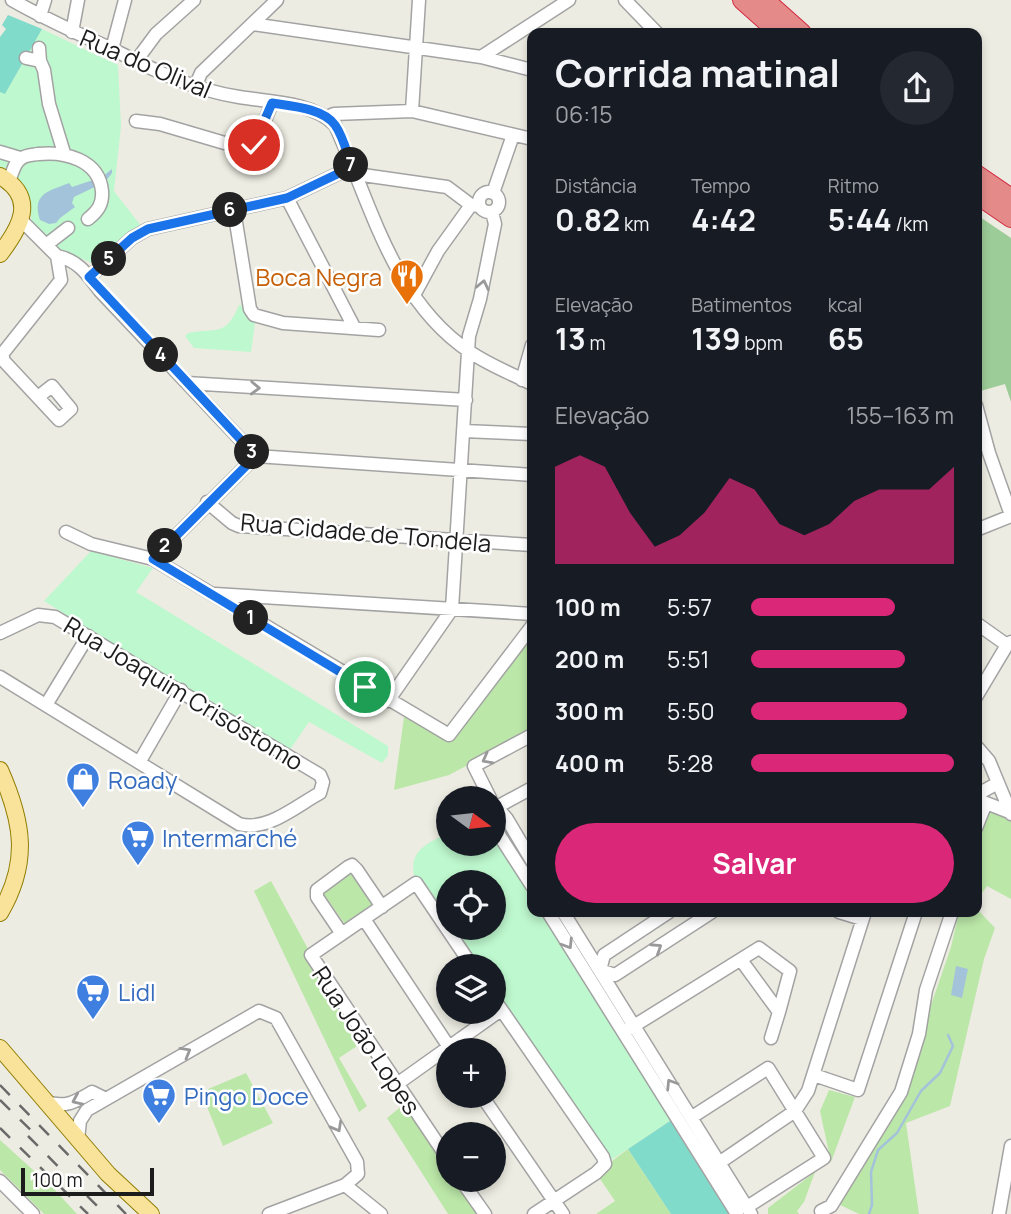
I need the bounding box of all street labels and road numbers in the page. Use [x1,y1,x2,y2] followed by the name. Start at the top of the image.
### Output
[75,21,217,105] street label: Rua do Olival
[239,505,493,559] street label: Rua Cidade de Tondela
[58,608,310,778] street label: Rua Joaquim Crisóstomo
[305,959,429,1121] street label: Rua João Lopes

